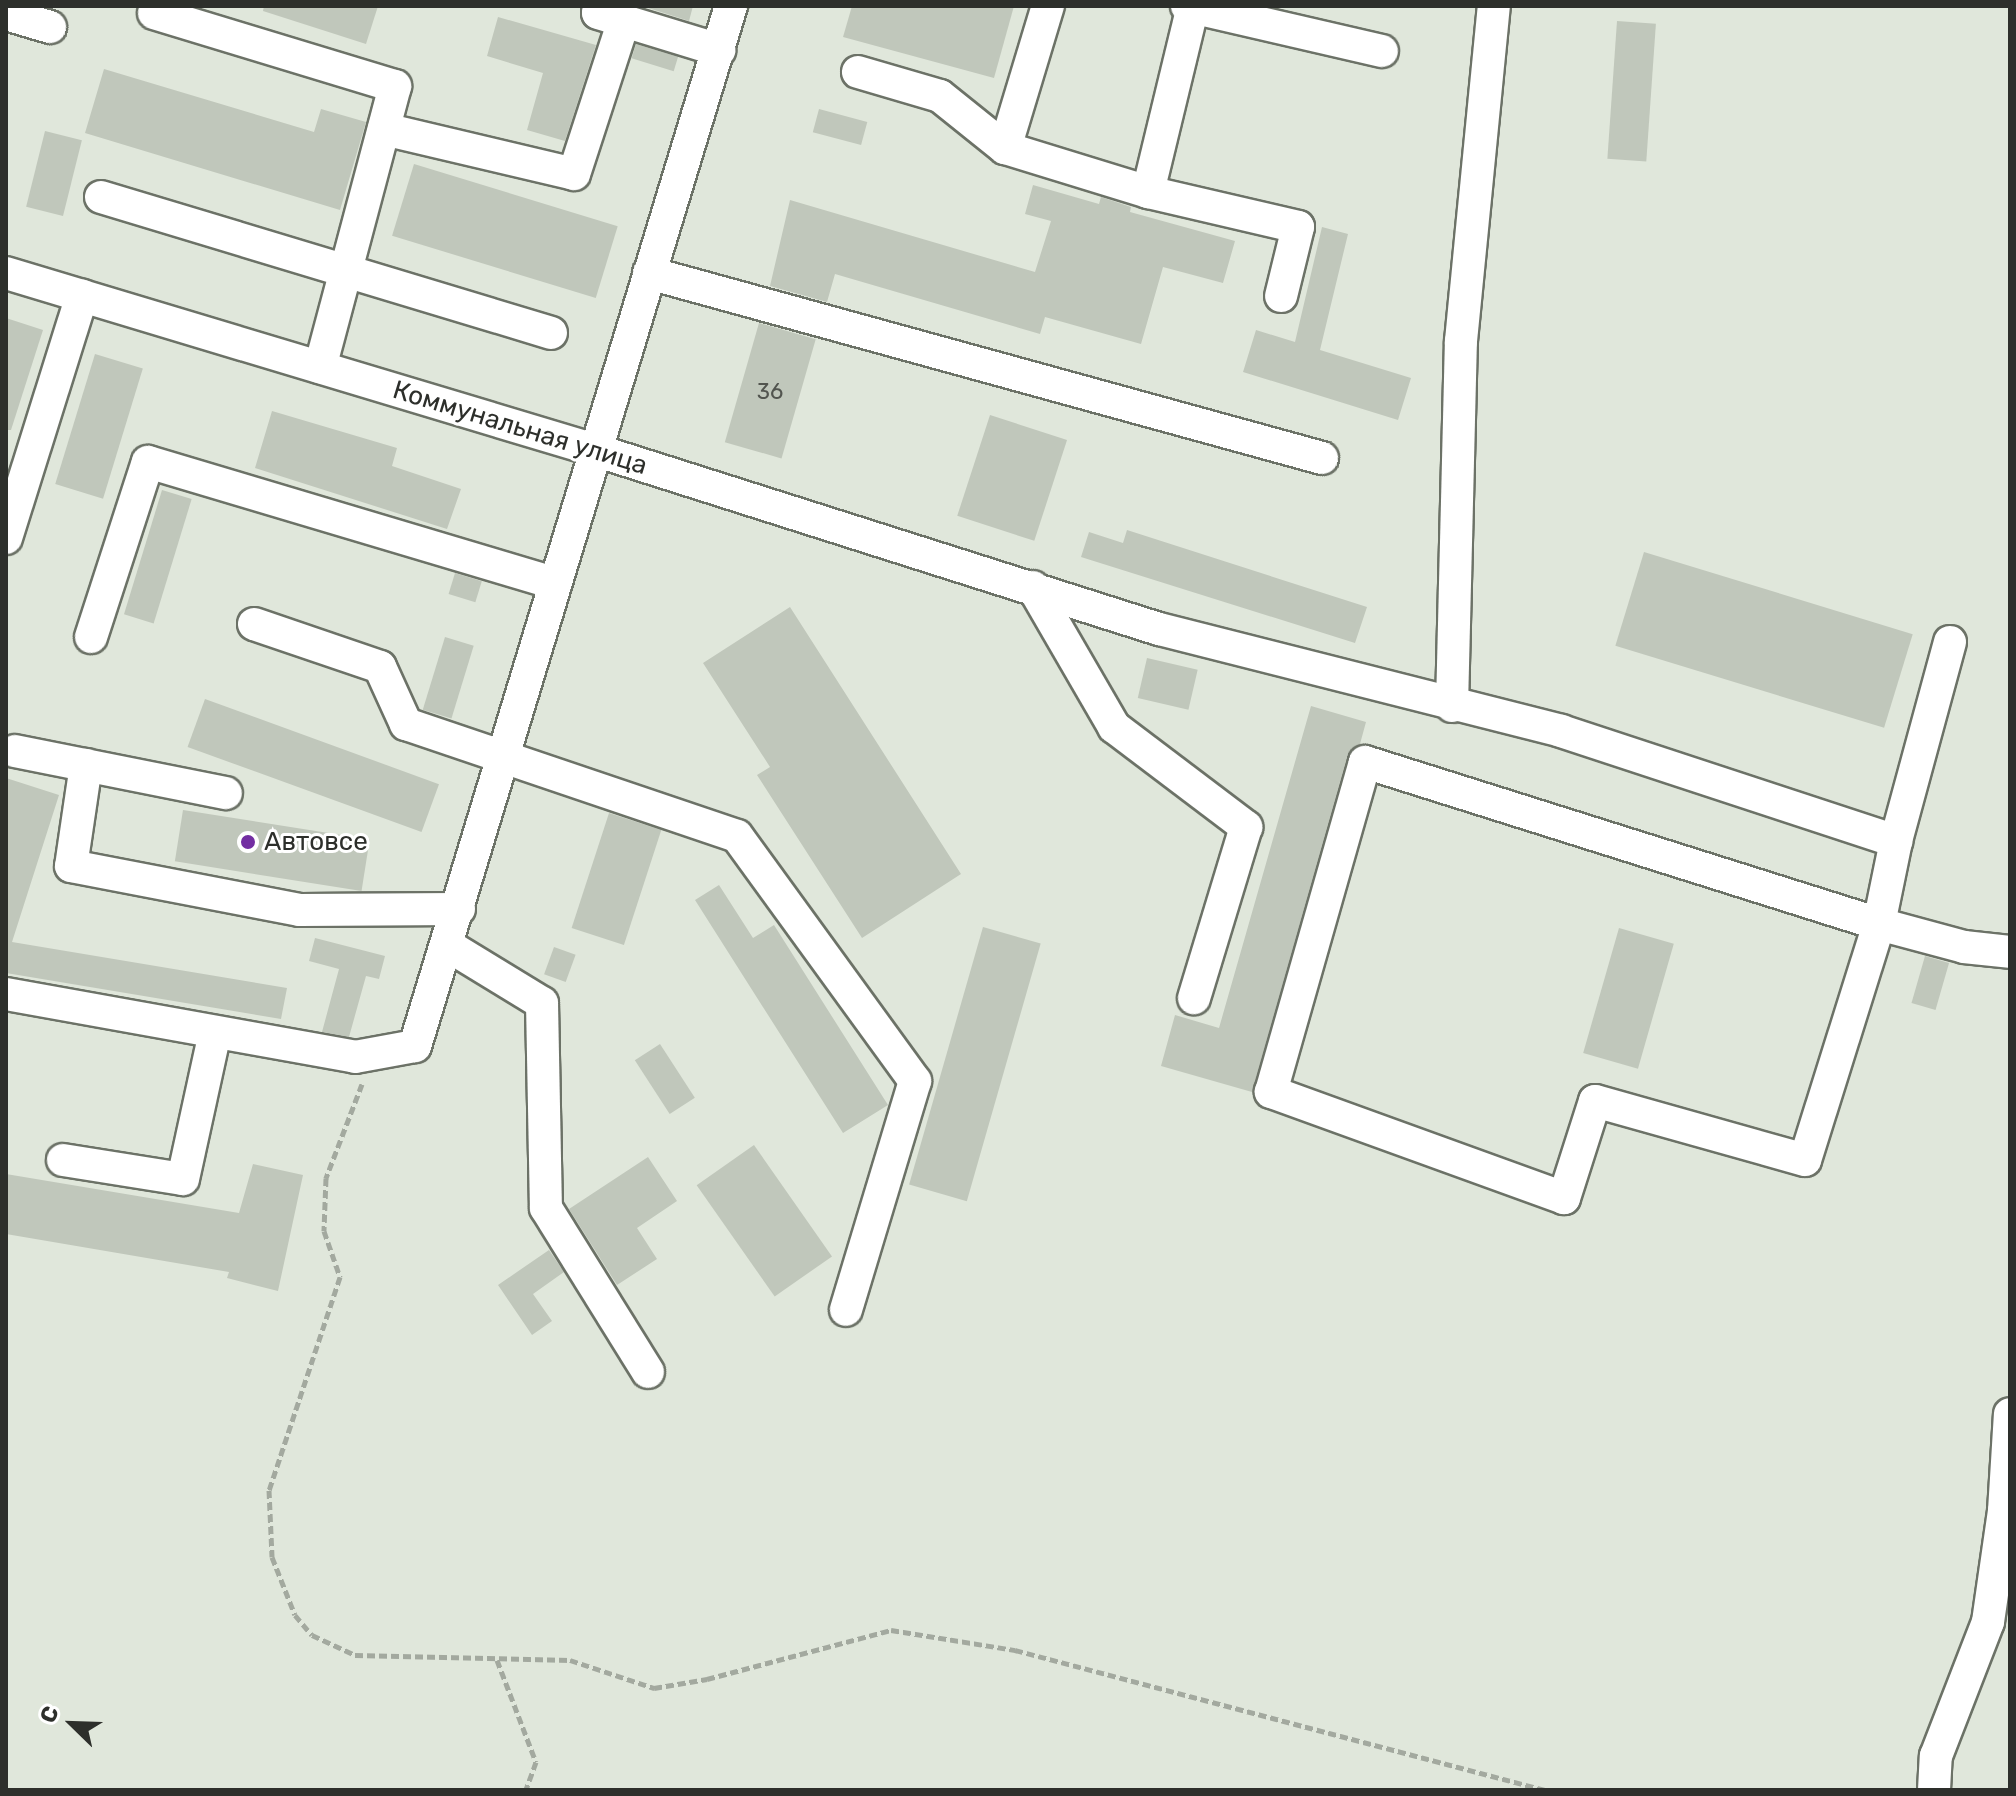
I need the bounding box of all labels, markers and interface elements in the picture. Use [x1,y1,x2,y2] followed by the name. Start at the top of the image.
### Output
[389,374,651,482] street label: Коммунальная улица
[757,379,783,405] house number: 36
[264,826,368,858] place label: Автовсе
[239,833,257,851] marker: Автовсе
[32,1684,112,1764] north arrow
[34,1702,65,1727] text: С

